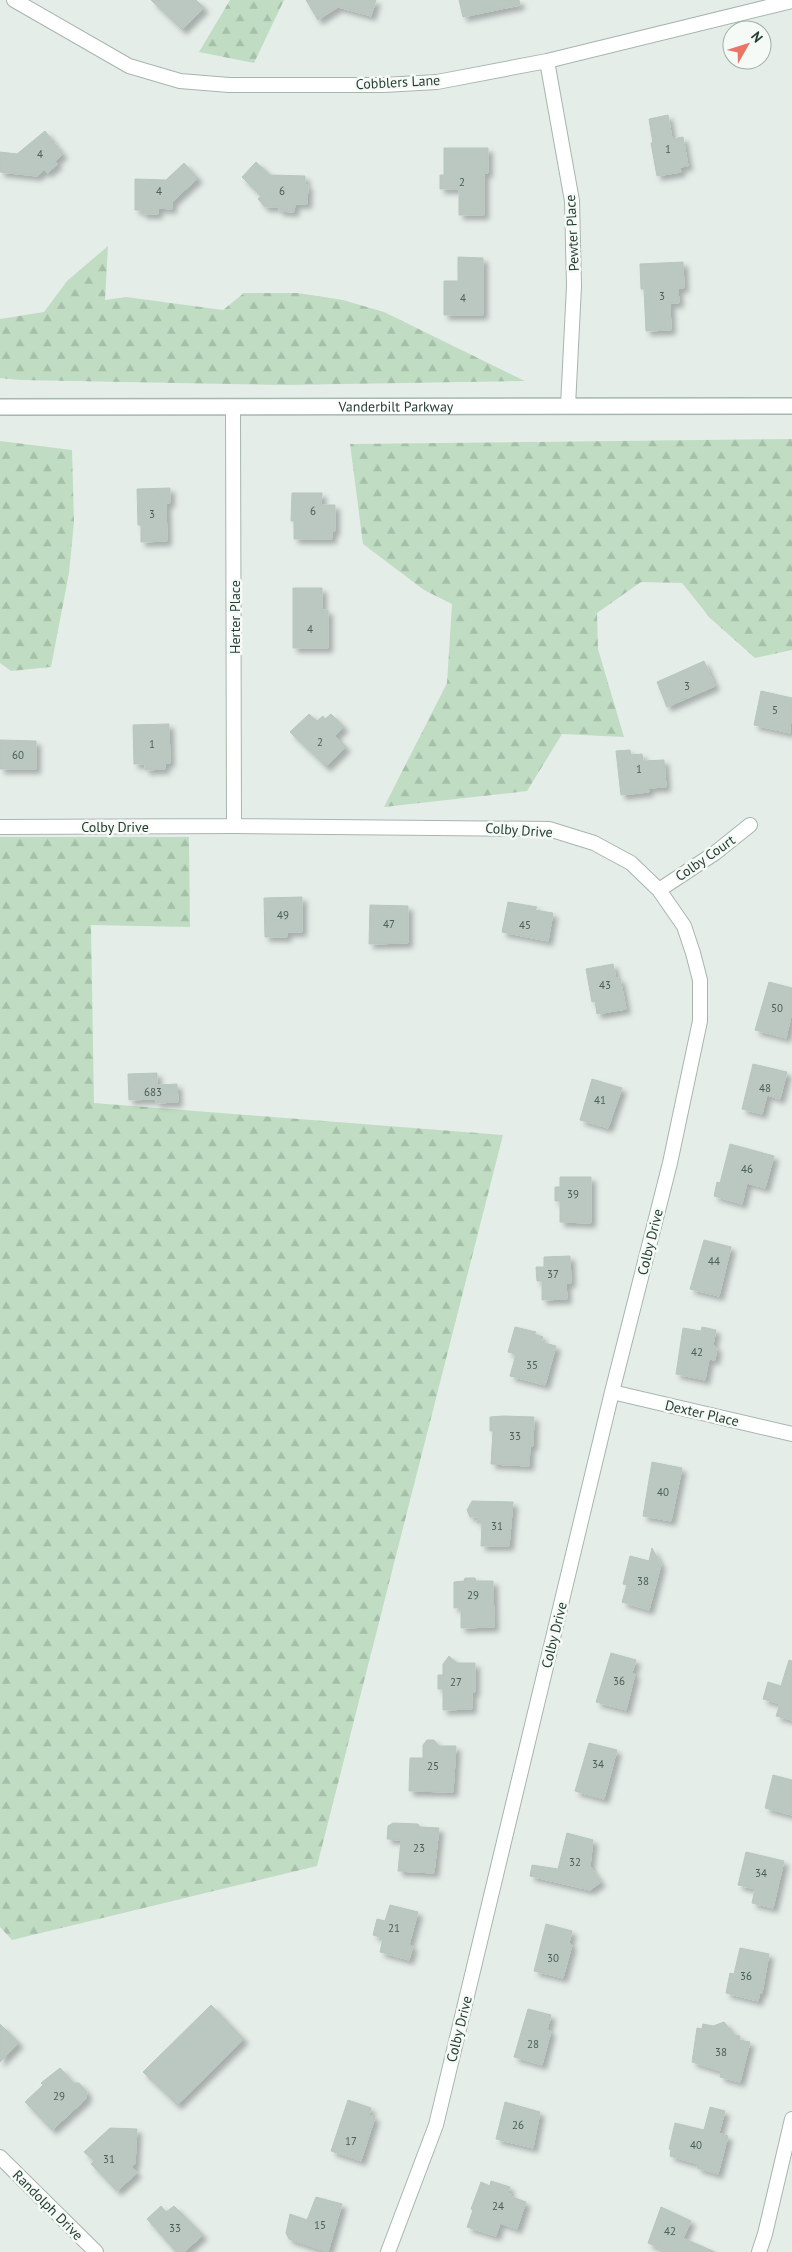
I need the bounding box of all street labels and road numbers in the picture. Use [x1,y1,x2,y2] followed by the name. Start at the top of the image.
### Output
[355,71,441,93] street label: Cobblers Lane
[561,194,583,272] street label: Pewter Place
[338,397,454,416] street label: Vanderbilt Parkway
[226,580,244,654] street label: Herter Place
[81,818,149,836] street label: Colby Drive
[485,819,553,841] street label: Colby Drive
[672,831,739,885] street label: Colby Court
[633,1207,667,1277] street label: Colby Drive
[663,1396,741,1430] street label: Dexter Place
[537,1600,571,1670] street label: Colby Drive
[442,1994,476,2064] street label: Colby Drive
[9,2166,87,2244] street label: Randolph Drive

